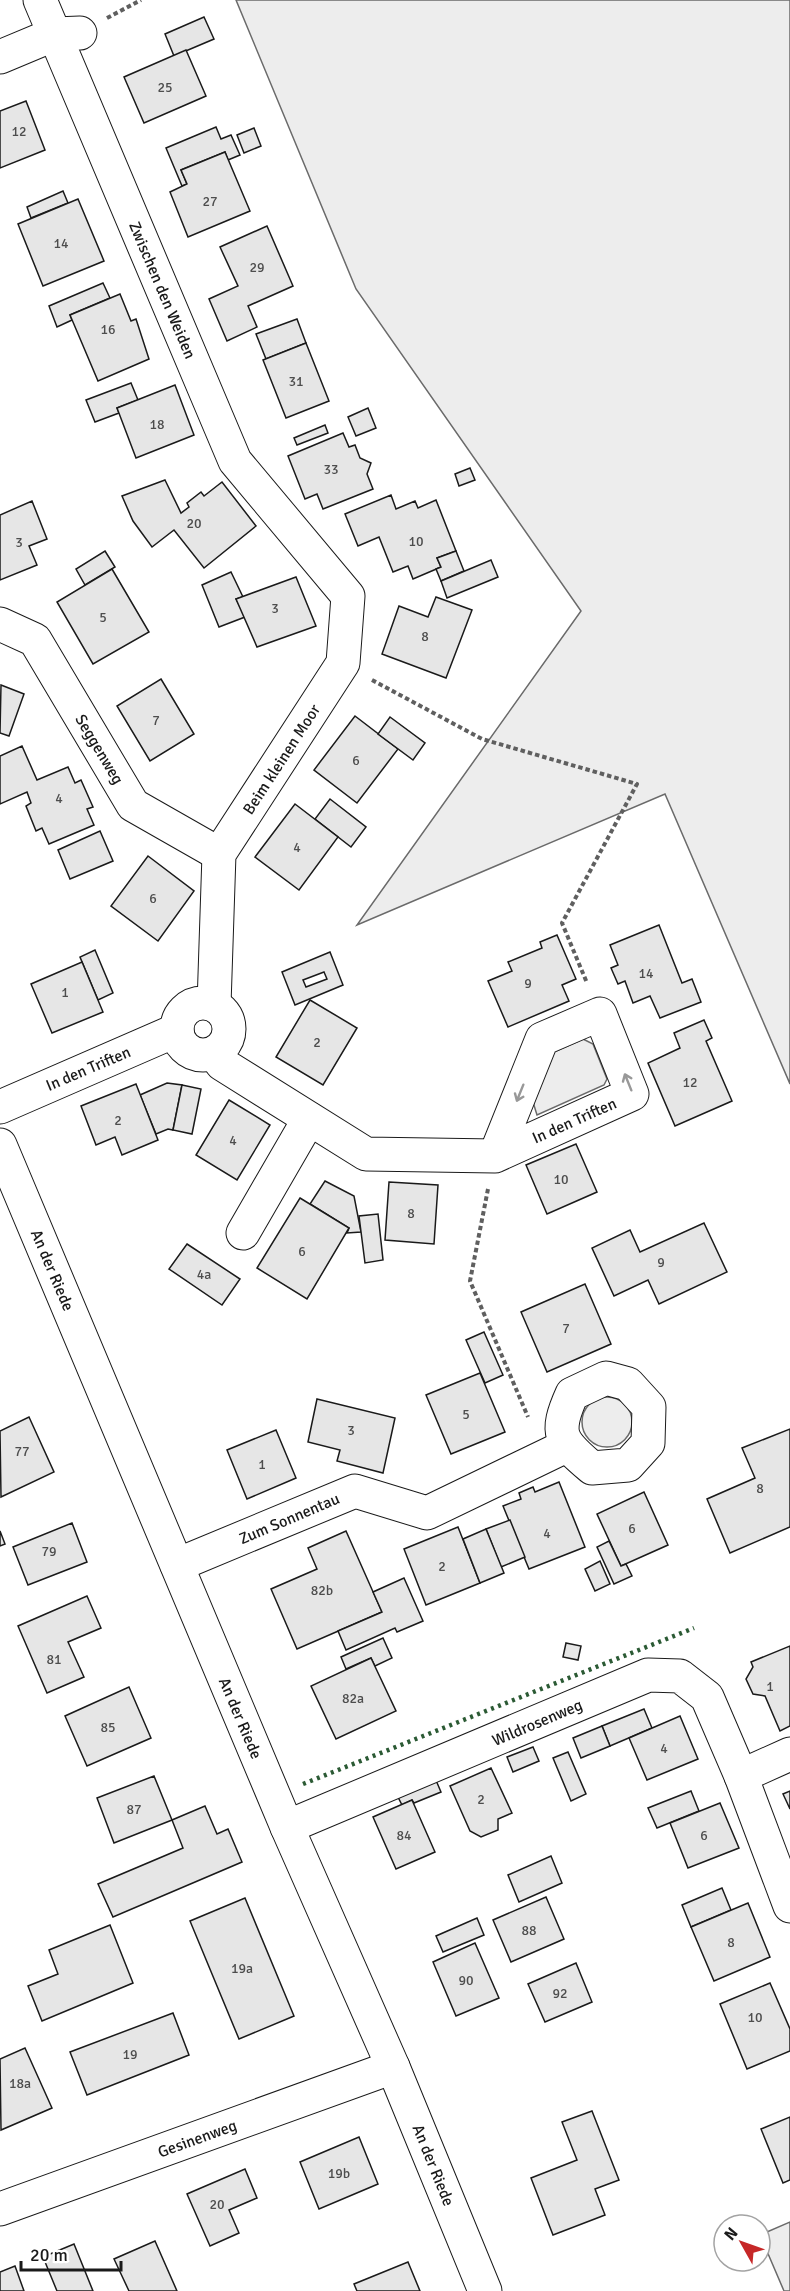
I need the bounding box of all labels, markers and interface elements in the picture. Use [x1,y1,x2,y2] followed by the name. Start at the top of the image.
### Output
[157,79,173,96] house number: 25
[11,123,27,140] house number: 12
[202,193,218,210] house number: 27
[124,219,200,362] street label: Zwischen den Weiden
[53,235,69,252] house number: 14
[249,259,265,276] house number: 29
[100,321,116,338] house number: 16
[288,373,304,390] house number: 31
[149,416,165,433] house number: 18
[323,461,339,478] house number: 33
[186,515,202,532] house number: 20
[408,533,424,550] house number: 10
[15,534,23,551] house number: 3
[271,600,279,617] house number: 3
[99,609,107,626] house number: 5
[421,628,429,645] house number: 8
[239,701,325,818] street label: Beim kleinen Moor
[70,711,128,788] street label: Seggenweg
[152,712,160,729] house number: 7
[352,752,360,769] house number: 6
[55,790,63,807] house number: 4
[293,839,301,856] house number: 4
[149,890,157,907] house number: 6
[638,965,654,982] house number: 14
[524,975,532,992] house number: 9
[61,984,69,1001] house number: 1
[313,1034,321,1051] house number: 2
[43,1042,134,1096] street label: In den Triften
[622,1073,633,1092] one-way arrow
[682,1074,698,1091] house number: 12
[514,1083,525,1102] one-way arrow
[529,1093,620,1148] street label: In den Triften
[114,1112,122,1129] house number: 2
[229,1132,237,1149] house number: 4
[553,1171,569,1188] house number: 10
[407,1205,415,1222] house number: 8
[26,1227,78,1314] street label: An der Riede
[298,1243,306,1260] house number: 6
[657,1254,665,1271] house number: 9
[197,1266,211,1283] house number: 4a
[562,1320,570,1337] house number: 7
[462,1406,470,1423] house number: 5
[347,1422,355,1439] house number: 3
[14,1443,30,1460] house number: 77
[258,1456,266,1473] house number: 1
[756,1480,764,1497] house number: 8
[236,1489,343,1549] street label: Zum Sonnentau
[628,1520,636,1537] house number: 6
[543,1525,551,1542] house number: 4
[41,1543,57,1560] house number: 79
[438,1558,446,1575] house number: 2
[311,1582,333,1599] house number: 82b
[46,1651,62,1668] house number: 81
[214,1675,266,1762] street label: An der Riede
[766,1678,774,1695] house number: 1
[342,1690,364,1707] house number: 82a
[489,1695,586,1751] street label: Wildrosenweg
[100,1719,116,1736] house number: 85
[660,1740,668,1757] house number: 4
[477,1791,485,1808] house number: 2
[126,1801,142,1818] house number: 87
[396,1827,412,1844] house number: 84
[700,1827,708,1844] house number: 6
[521,1922,537,1939] house number: 88
[727,1934,735,1951] house number: 8
[231,1960,253,1977] house number: 19a
[458,1972,474,1989] house number: 90
[552,1985,568,2002] house number: 92
[747,2009,763,2026] house number: 10
[122,2046,138,2063] house number: 19
[9,2075,31,2092] house number: 18a
[155,2115,240,2162] street label: Gesinenweg
[408,2122,459,2209] street label: An der Riede
[328,2165,350,2182] house number: 19b
[209,2196,225,2213] house number: 20
[712,2213,772,2273] north arrow
[720,2223,743,2245] text: N
[21,2234,122,2272] scale bar
[30,2244,68,2266] text: 20 m

